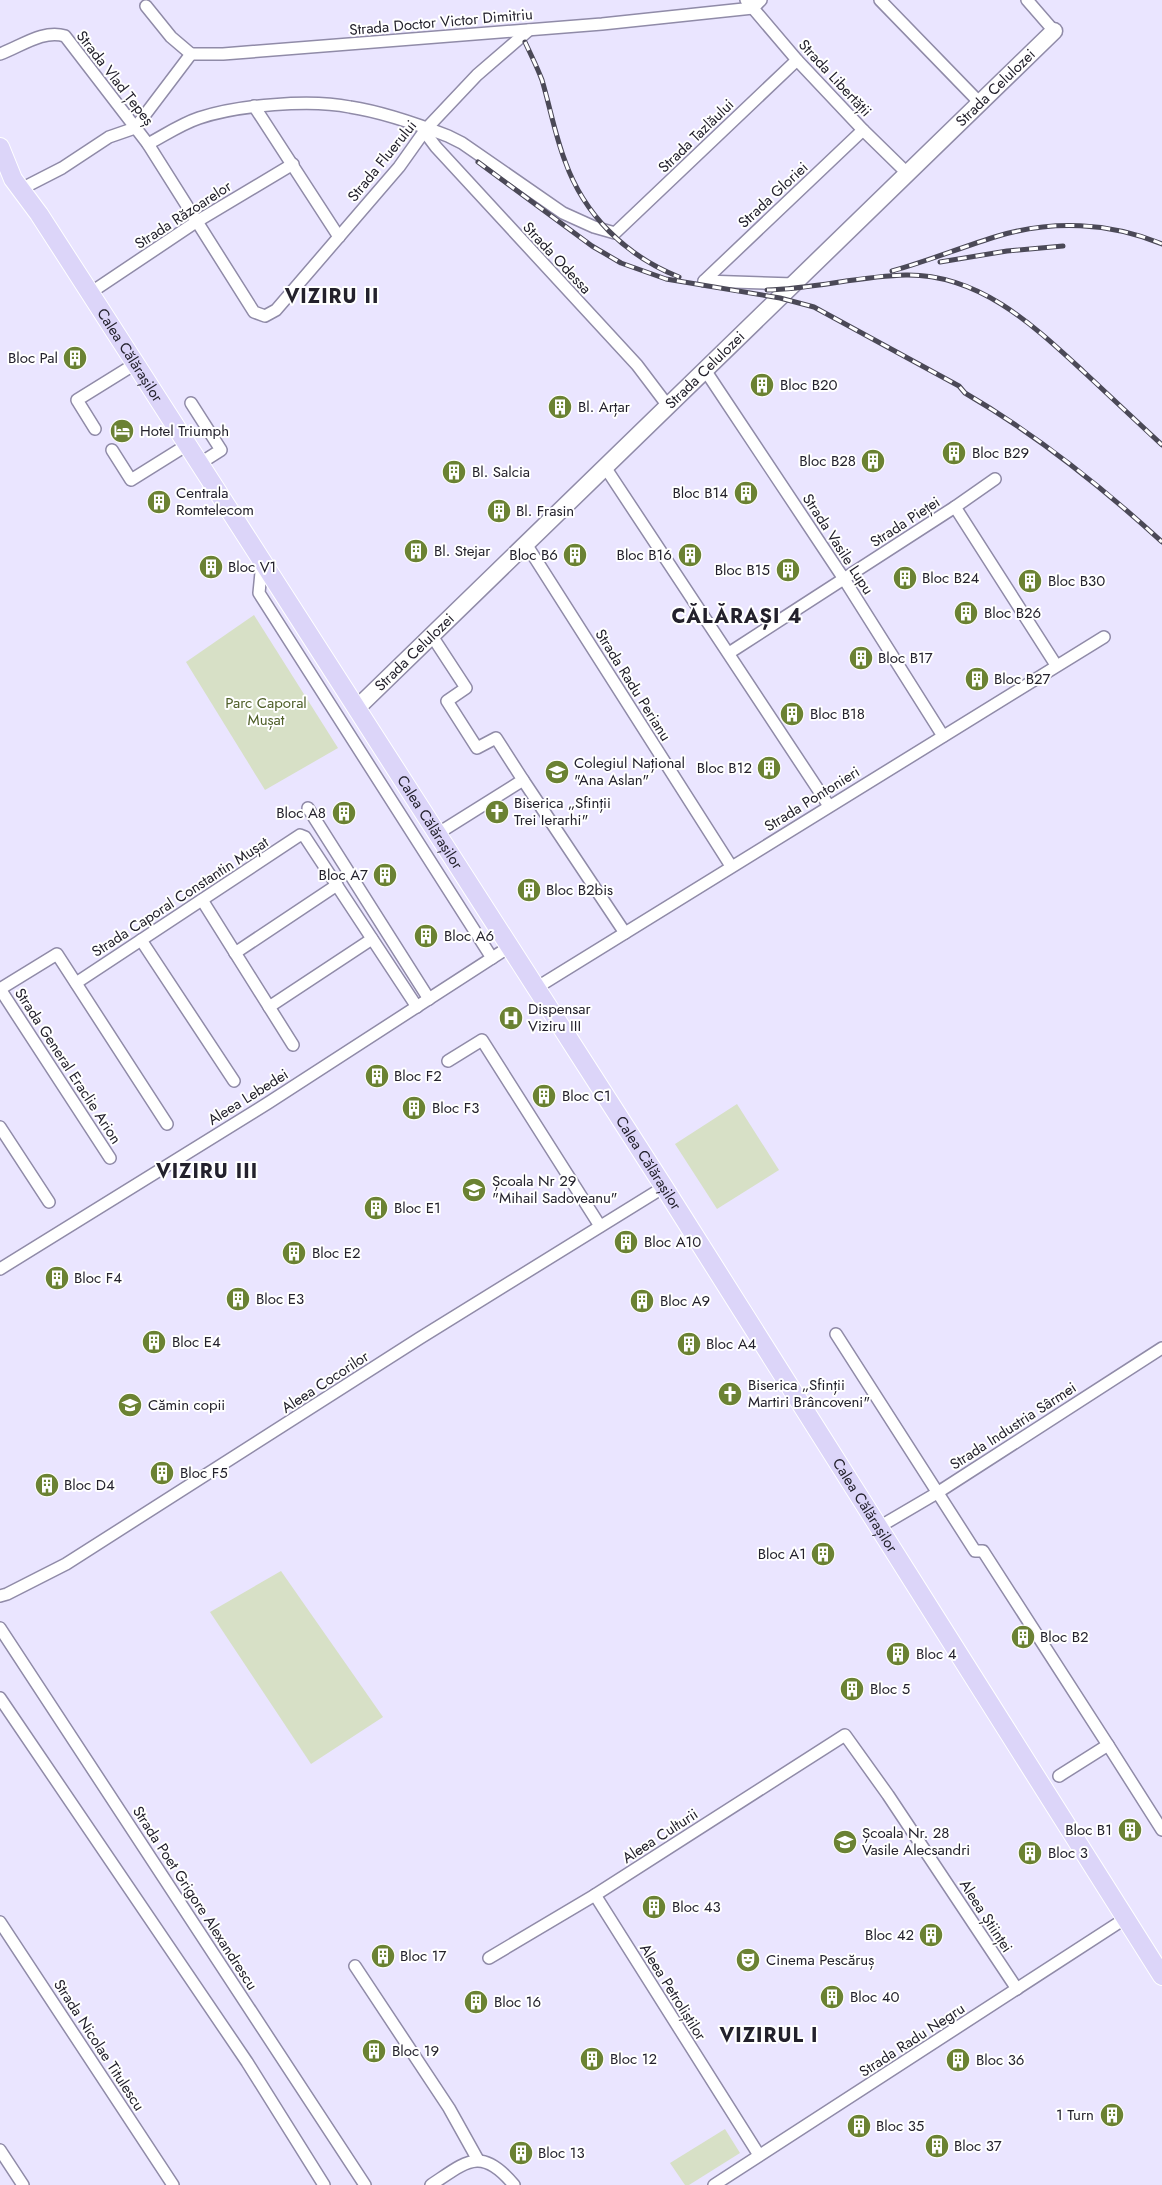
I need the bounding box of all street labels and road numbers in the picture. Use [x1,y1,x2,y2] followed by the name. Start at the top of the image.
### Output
[348,3,534,41] street label: Strada Doctor Victor Dimitriu
[71,26,159,130] street label: Strada Vlad Țepeș
[793,34,877,122] street label: Strada Libertății
[951,44,1040,132] street label: Strada Celulozei
[653,94,739,178] street label: Strada Tazlăului
[342,116,422,206] street label: Strada Fluerului
[733,157,813,233] street label: Strada Gloriei
[130,175,237,255] street label: Strada Răzoarelor
[518,217,596,299] street label: Strada Odessa
[91,304,169,407] street label: Calea Călărașilor
[660,326,750,414] street label: Strada Celulozei
[797,489,879,599] street label: Strada Vasile Lupu
[866,491,944,553] street label: Strada Pieței
[370,608,459,696] street label: Strada Celulozei
[590,625,676,745] street label: Strada Radu Perianu
[760,761,864,837] street label: Strada Pontonieri
[391,771,469,874] street label: Calea Călărașilor
[87,831,273,963] street label: Strada Caporal Constantin Mușat
[9,984,127,1148] street label: Strada General Eraclie Arion
[203,1063,293,1131] street label: Aleea Lebedei
[610,1112,687,1215] street label: Calea Călărașilor
[277,1345,374,1419] street label: Aleea Cocorilor
[945,1377,1081,1475] street label: Strada Industria Sârmei
[827,1454,903,1558] street label: Calea Călărașilor
[127,1802,263,1994] street label: Strada Poet Grigore Alexandrescu
[618,1803,702,1869] street label: Aleea Culturii
[954,1875,1018,1957] street label: Aleea Științei
[634,1939,712,2045] street label: Aleea Petroliștilor
[48,1975,150,2115] street label: Strada Nicolae Titulescu
[855,1998,969,2082] street label: Strada Radu Negru

